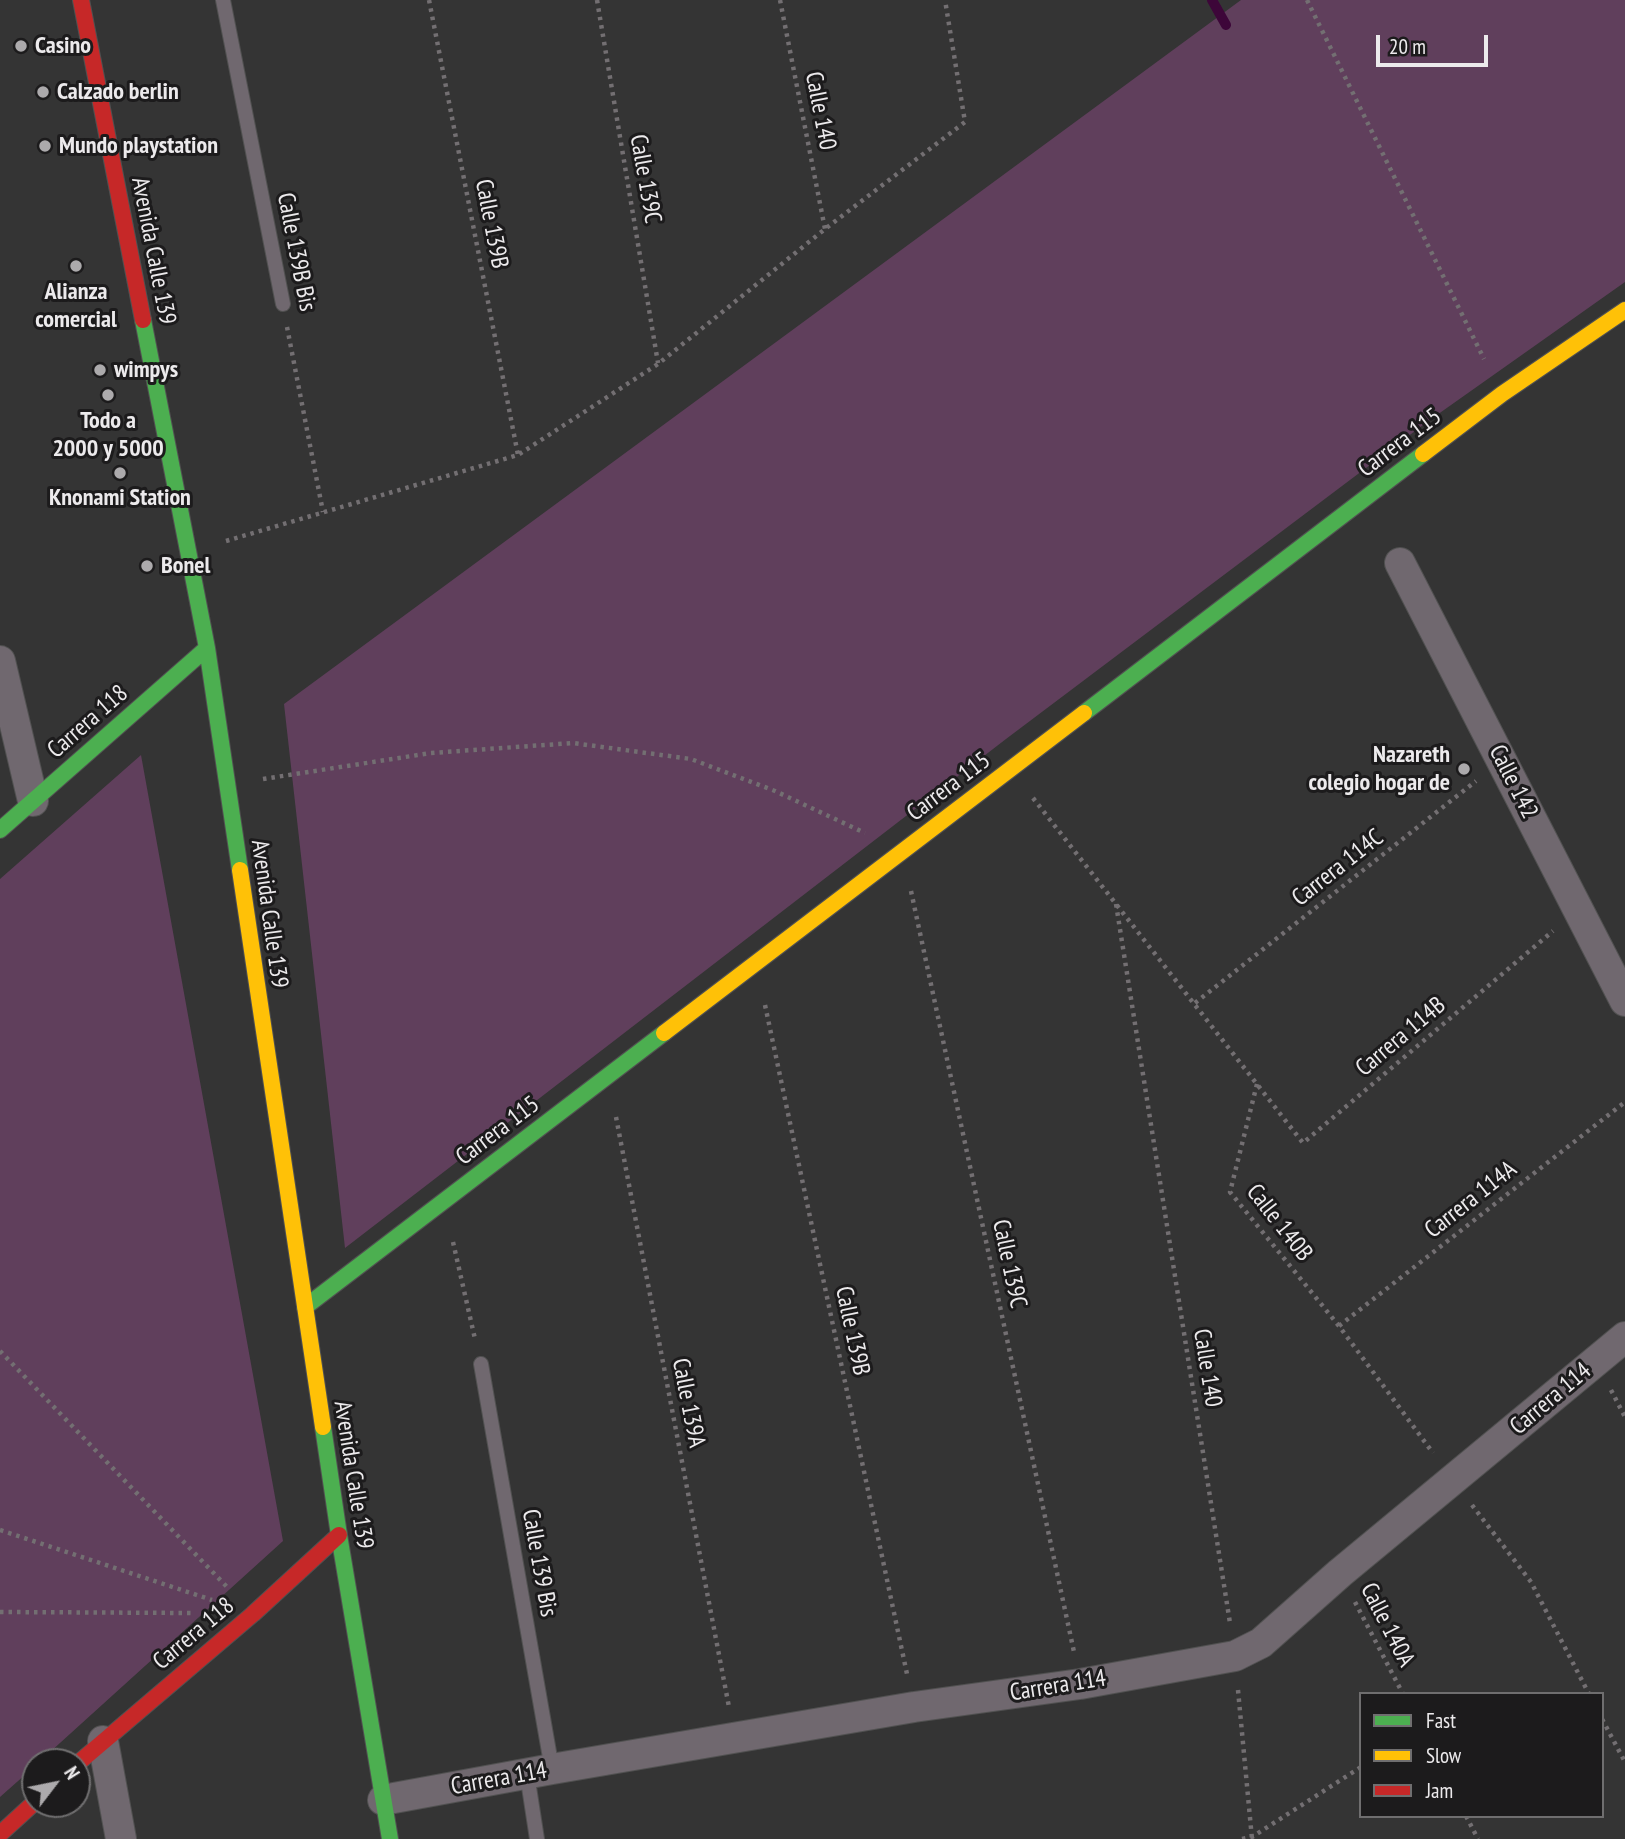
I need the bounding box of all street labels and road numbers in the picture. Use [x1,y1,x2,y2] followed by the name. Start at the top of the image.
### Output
[798,70,842,152] street label: Calle 140
[623,132,667,226] street label: Calle 139C
[125,175,181,327] street label: Avenida Calle 139
[468,177,514,271] street label: Calle 139B
[270,190,322,314] street label: Calle 139B Bis
[1353,402,1447,484] street label: Carrera 115
[42,679,134,765] street label: Carrera 118
[1482,740,1544,824] street label: Calle 142
[902,746,996,828] street label: Carrera 115
[1287,823,1389,913] street label: Carrera 114C
[244,838,294,990] street label: Avenida Calle 139
[1350,991,1452,1083] street label: Carrera 114B
[451,1090,545,1172] street label: Carrera 115
[1419,1155,1523,1245] street label: Carrera 114A
[1240,1179,1318,1267] street label: Calle 140B
[986,1217,1032,1311] street label: Calle 139C
[829,1284,875,1378] street label: Calle 139B
[1187,1327,1227,1409] street label: Calle 140
[665,1356,711,1450] street label: Calle 139A
[1505,1357,1597,1441] street label: Carrera 114
[327,1399,379,1551] street label: Avenida Calle 139
[515,1507,563,1619] street label: Calle 139 Bis
[1354,1578,1420,1672] street label: Calle 140A
[148,1592,240,1676] street label: Carrera 118
[1008,1664,1108,1708] street label: Carrera 114
[449,1756,549,1802] street label: Carrera 114

